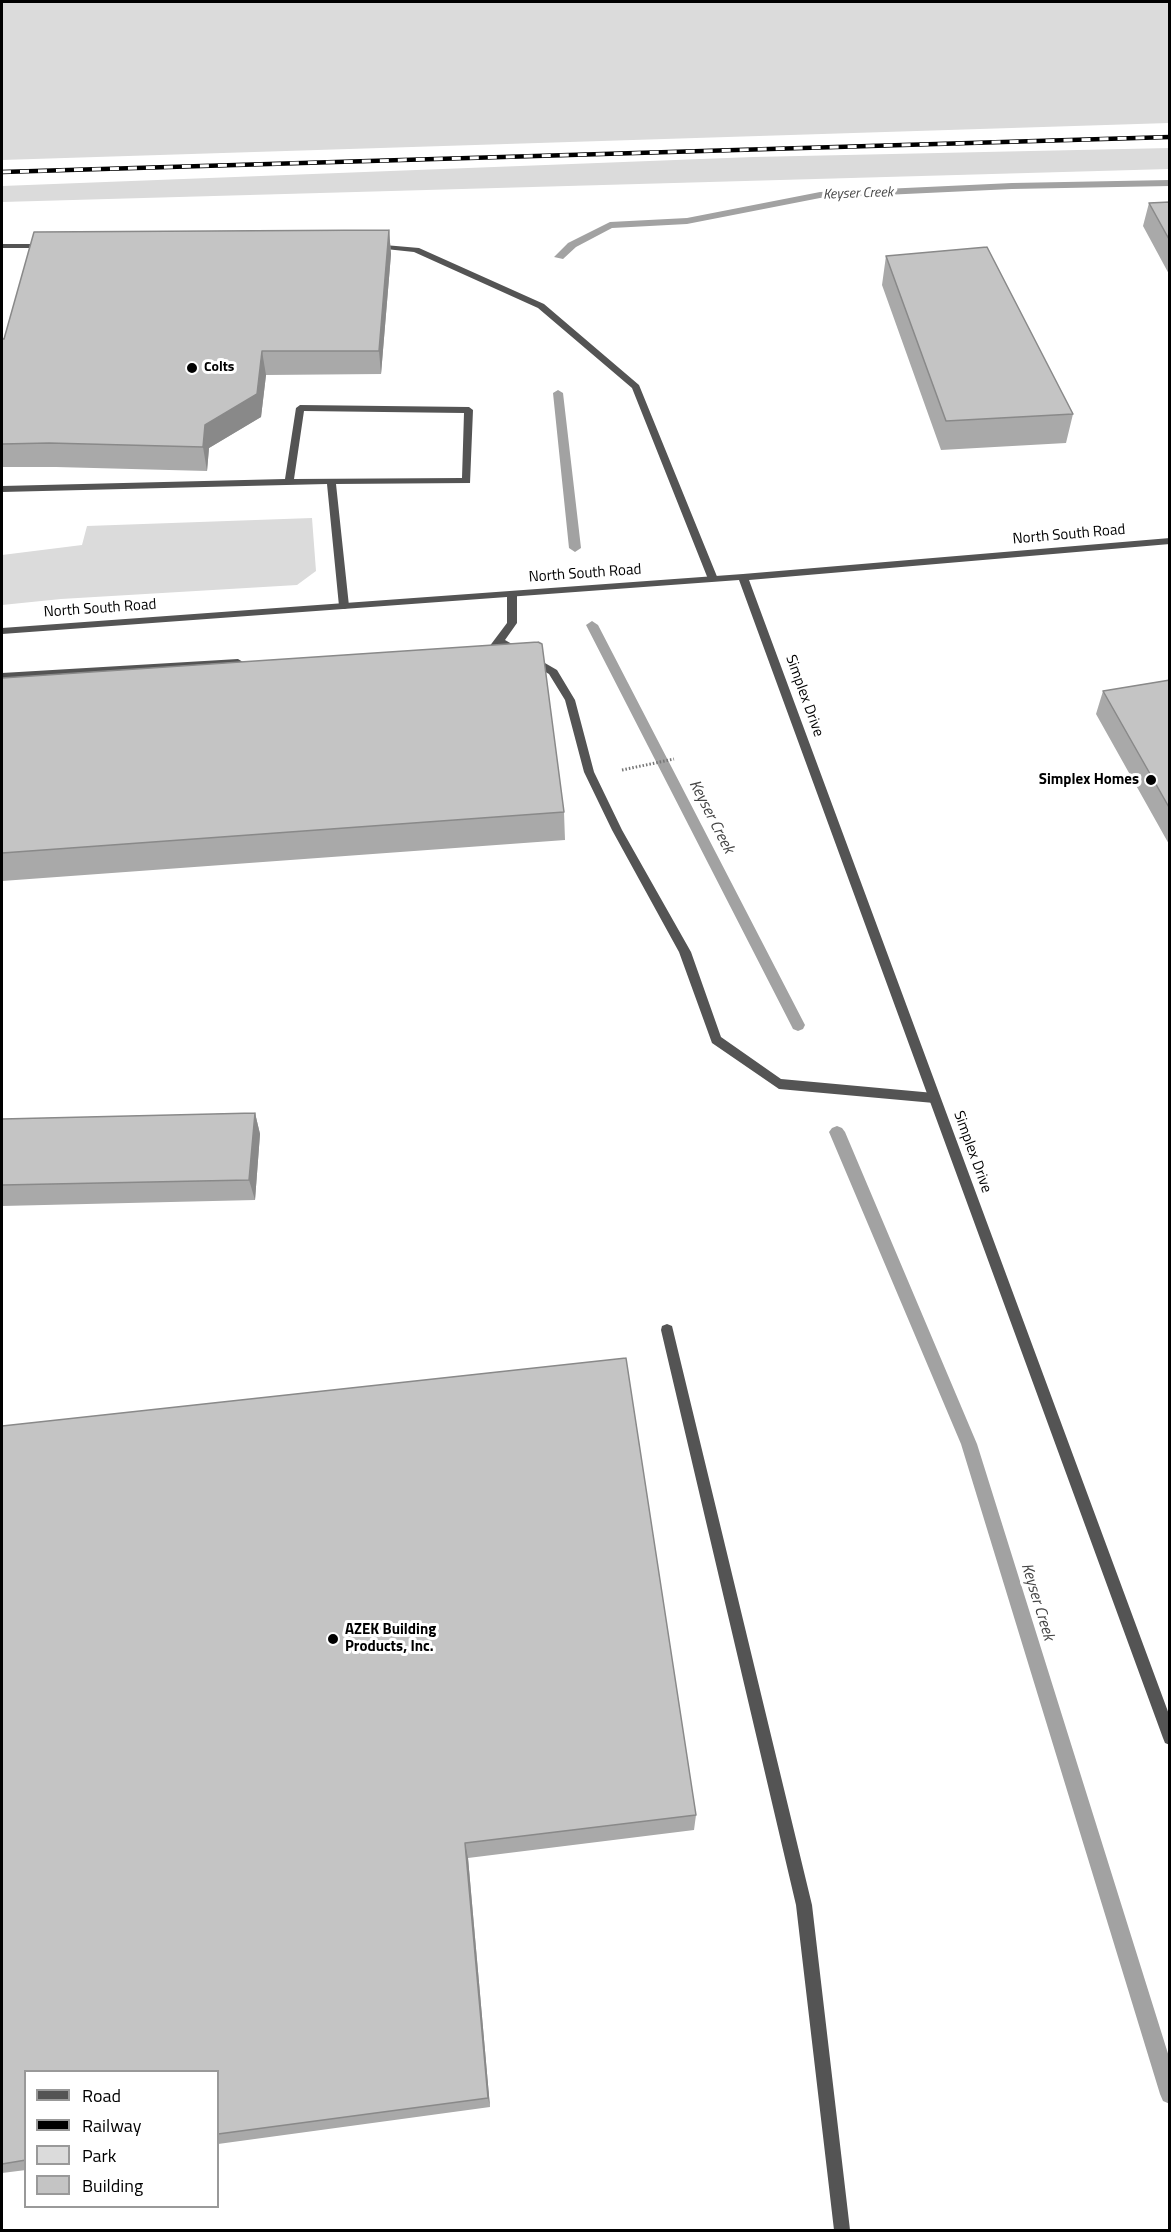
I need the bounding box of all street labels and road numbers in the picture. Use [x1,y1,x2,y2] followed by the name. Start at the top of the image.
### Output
[1012,521,1126,549] street label: North South Road
[528,561,642,587] street label: North South Road
[43,596,157,622] street label: North South Road
[781,653,827,739] street label: Simplex Drive
[949,1109,995,1195] street label: Simplex Drive

